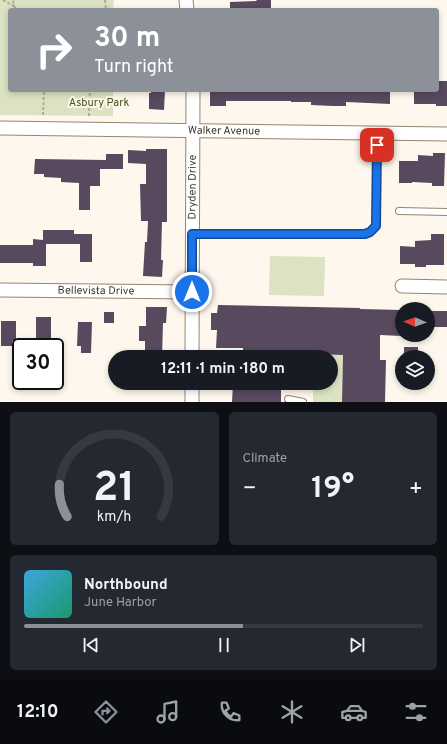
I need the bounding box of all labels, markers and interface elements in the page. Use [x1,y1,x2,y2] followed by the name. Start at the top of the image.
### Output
[94,21,160,57] text: 30 m
[28,24,80,76] icon: right
[94,56,174,79] text: Turn right
[69,96,129,110] park label: Asbury Park
[188,124,260,138] street label: Walker Avenue
[360,128,394,162] pin
[366,134,388,156] icon: arrive
[186,154,200,219] street label: Dryden Drive
[171,271,213,313] position arrow
[58,284,135,298] street label: Bellevista Drive
[395,302,435,342] north arrow
[395,302,435,390] map controls
[12,338,64,390] speed limit sign: 30
[395,350,435,390] button: layers
[161,360,285,379] text: 12:11 · 1 min · 180 m
[243,451,287,467] text: Climate
[93,462,135,515] text: 21
[311,471,354,508] text: 19°
[243,476,257,503] text: −
[409,476,423,503] text: +
[97,507,132,525] text: km/h
[84,576,168,595] text: Northbound
[84,595,157,611] text: June Harbor
[80,634,102,656] icon: previous
[213,634,235,656] icon: pause
[346,634,368,656] icon: next
[92,698,120,726] icon: directions
[154,698,182,726] icon: music
[216,698,244,726] icon: phone
[278,698,306,726] icon: climate
[340,698,368,726] icon: car
[402,698,430,726] icon: filters
[17,701,59,724] text: 12:10

